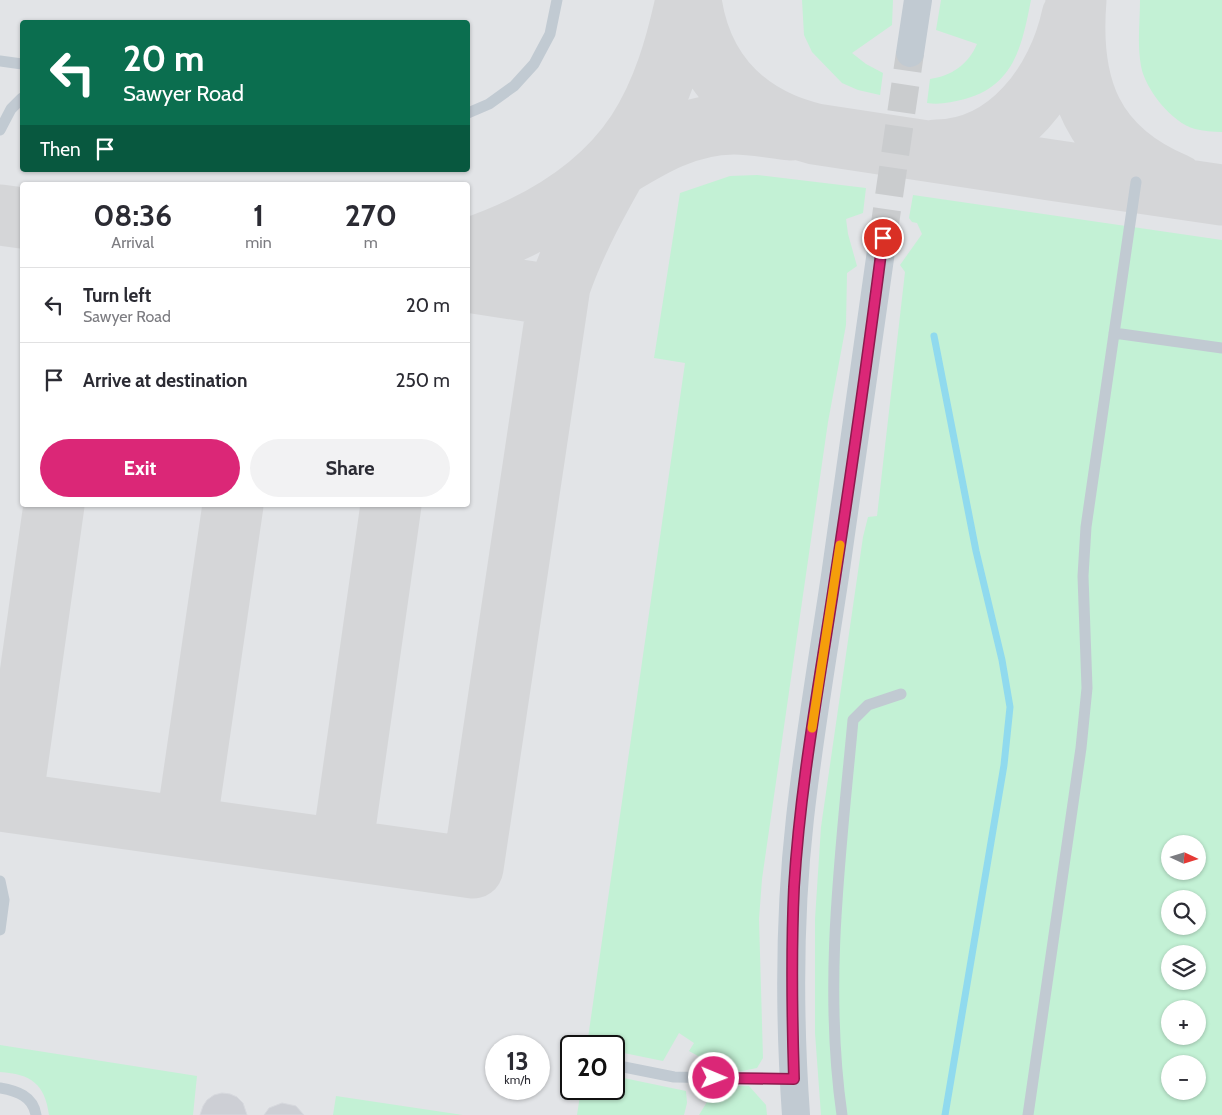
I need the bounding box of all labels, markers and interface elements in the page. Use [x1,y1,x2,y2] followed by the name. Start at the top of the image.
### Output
[123,37,205,80] text: 20 m
[40,40,105,105] icon: left
[123,80,244,107] text: Sawyer Road
[91,135,119,163] icon: arrive
[40,138,81,161] text: Then
[93,197,172,234] text: 08:36
[253,197,264,234] text: 1
[345,197,397,234] text: 270
[862,217,904,259] pin
[869,224,897,252] icon: arrive
[111,233,154,252] text: Arrival
[245,233,272,252] text: min
[364,233,378,252] text: m
[83,284,151,307] text: Turn left
[40,291,68,319] icon: left
[406,294,450,317] text: 20 m
[83,307,171,326] text: Sawyer Road
[40,366,68,394] icon: arrive
[83,369,247,392] text: Arrive at destination
[396,369,450,392] text: 250 m
[40,439,240,497] button: Exit
[250,439,450,497] button: Share
[1161,835,1206,880] north arrow
[1161,835,1206,1100] map controls
[1161,890,1206,935] button: search
[1161,945,1206,990] button: layers
[1161,1000,1206,1045] button: +
[560,1035,625,1100] speed limit sign: 20
[506,1046,529,1076] text: 13
[687,1051,739,1103] position arrow
[1161,1055,1206,1100] button: −
[504,1072,531,1087] text: km/h

